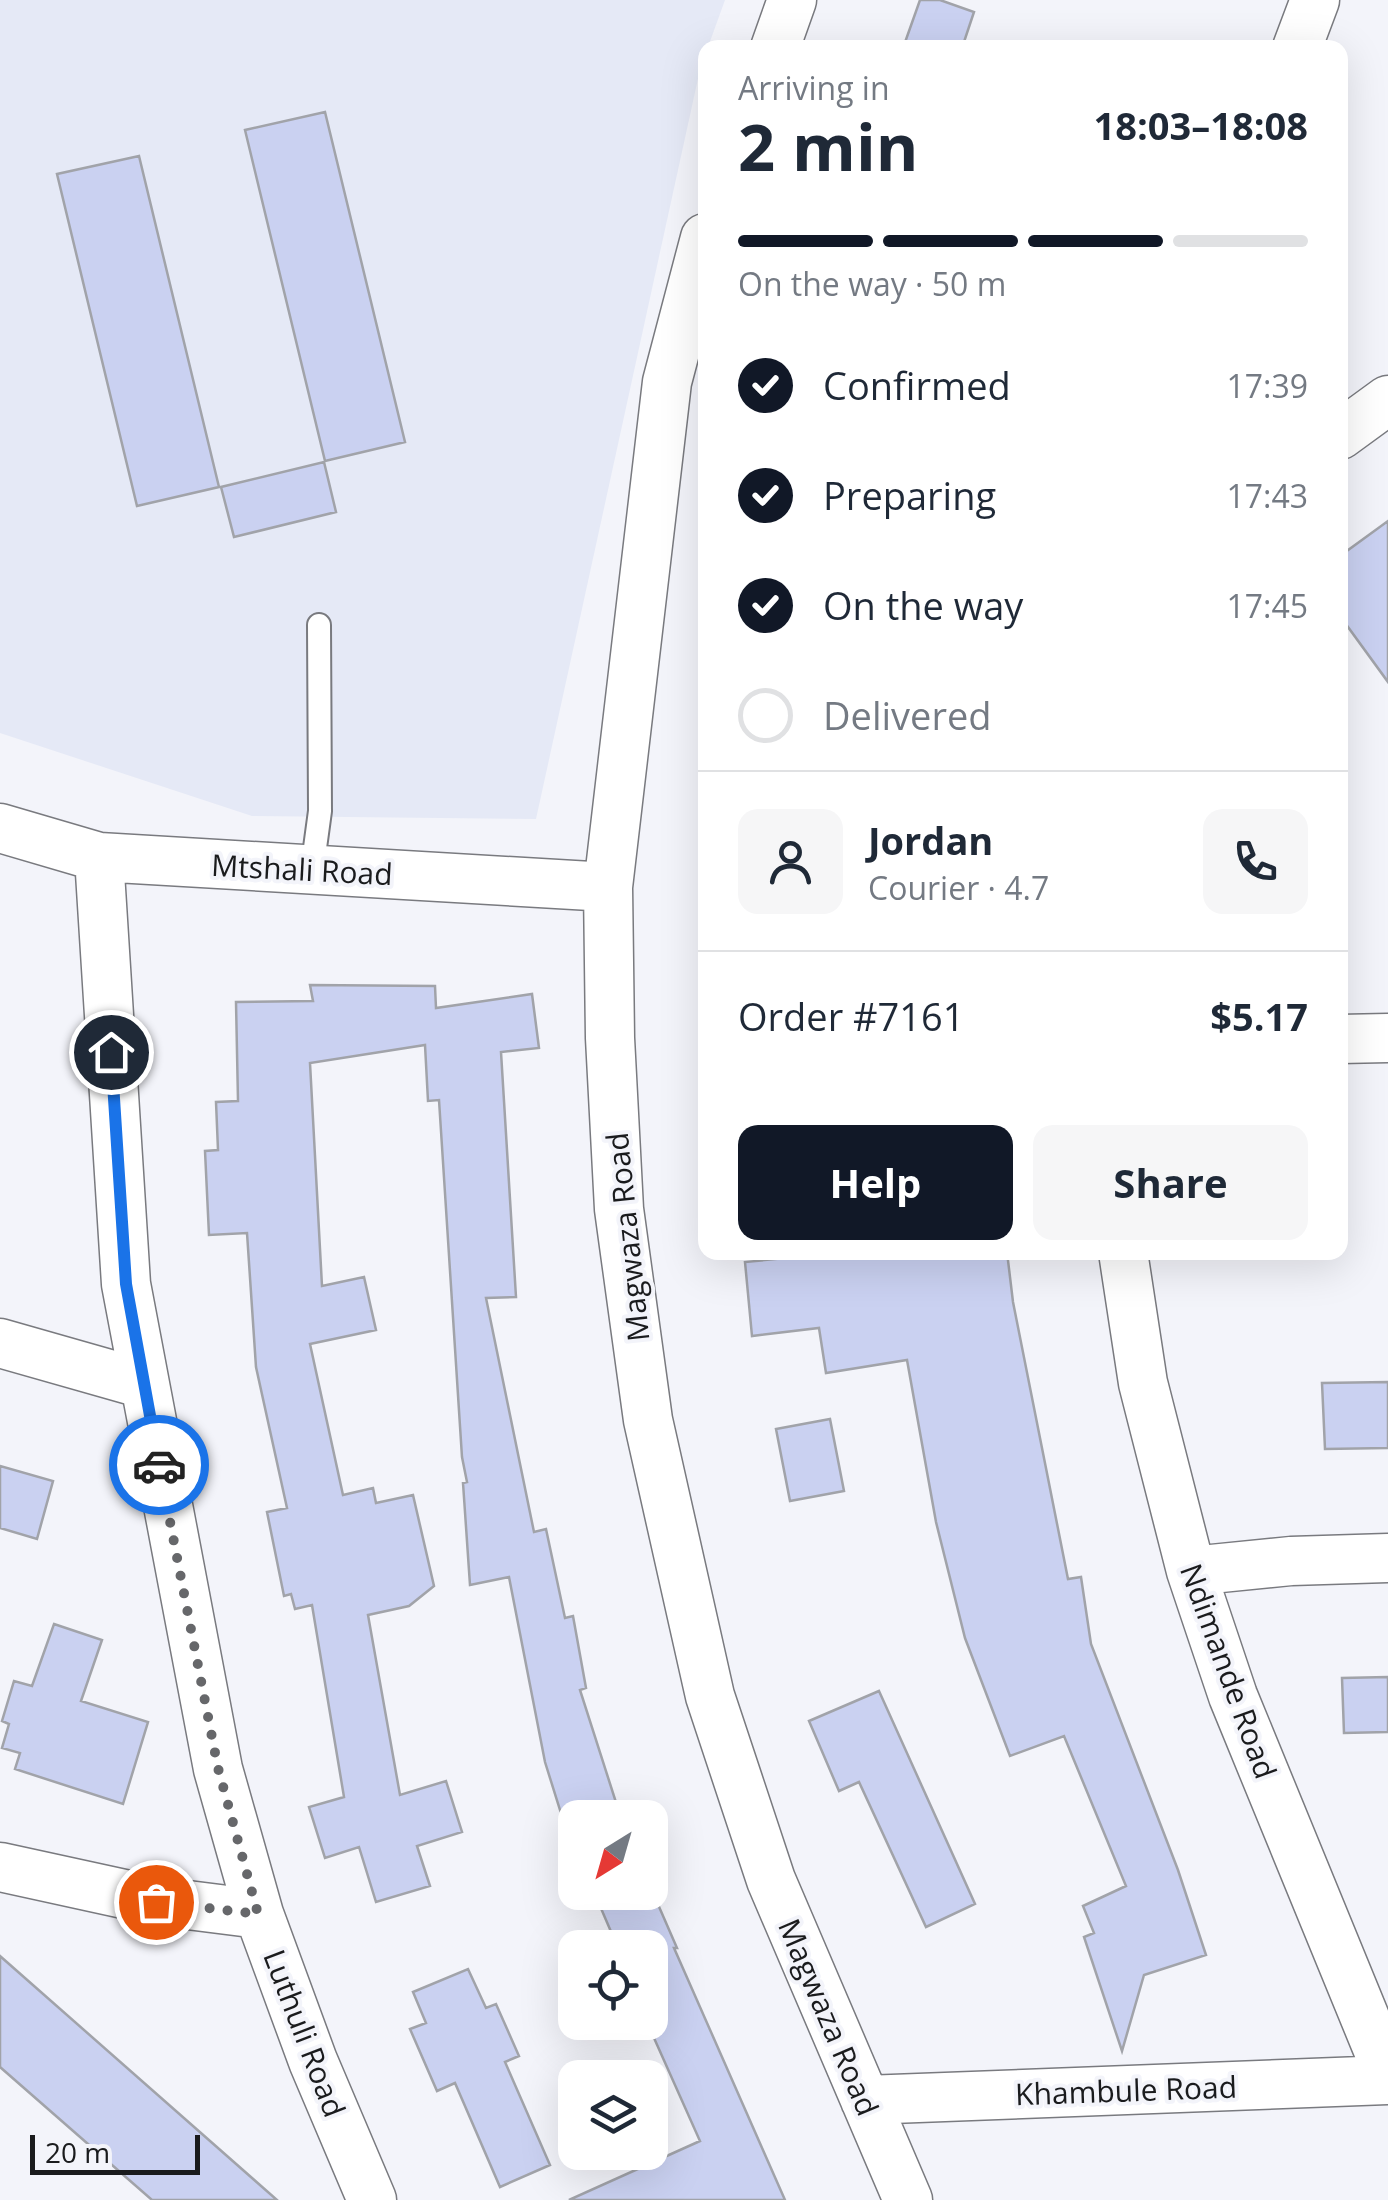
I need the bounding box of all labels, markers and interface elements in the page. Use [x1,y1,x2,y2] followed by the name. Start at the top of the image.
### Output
[738,66,890,109] text: Arriving in
[1094,99,1308,151] text: 18:03–18:08
[738,102,918,190] text: 2 min
[738,262,1006,305] text: On the way · 50 m
[738,358,793,413] icon: check
[823,359,1011,411] text: Confirmed
[1226,364,1308,407] text: 17:39
[738,468,793,523] icon: check
[823,469,996,521] text: Preparing
[1226,474,1308,517] text: 17:43
[738,578,793,633] icon: check
[823,579,1023,631] text: On the way
[1226,584,1308,627] text: 17:45
[823,689,992,741] text: Delivered
[738,809,843,914] button: person
[1203,809,1308,914] button: phone
[868,814,993,866] text: Jordan
[210,844,394,894] street label: Mtshali Road
[868,866,1049,909] text: Courier · 4.7
[738,990,965,1042] text: Order #7161
[1210,990,1308,1042] text: $5.17
[69,1010,154,1095] pin
[84,1025,139,1080] icon: home
[738,1125,1013,1240] button: Help
[1033,1125,1308,1240] button: Share
[596,1130,658,1344] street label: Magwaza Road
[109,1415,209,1515] courier
[132,1438,187,1493] icon: car
[1171,1558,1287,1784] street label: Ndimande Road
[558,1800,668,1910] north arrow
[558,1800,668,2170] map controls
[114,1860,199,1945] pin
[129,1875,184,1930] icon: bag
[769,1912,889,2122] street label: Magwaza Road
[558,1930,668,2040] button: locate
[254,1943,356,2123] street label: Luthuli Road
[558,2060,668,2170] button: layers
[1014,2066,1238,2114] street label: Khambule Road
[30,2130,200,2174] scale bar
[45,2133,110,2171] text: 20 m

